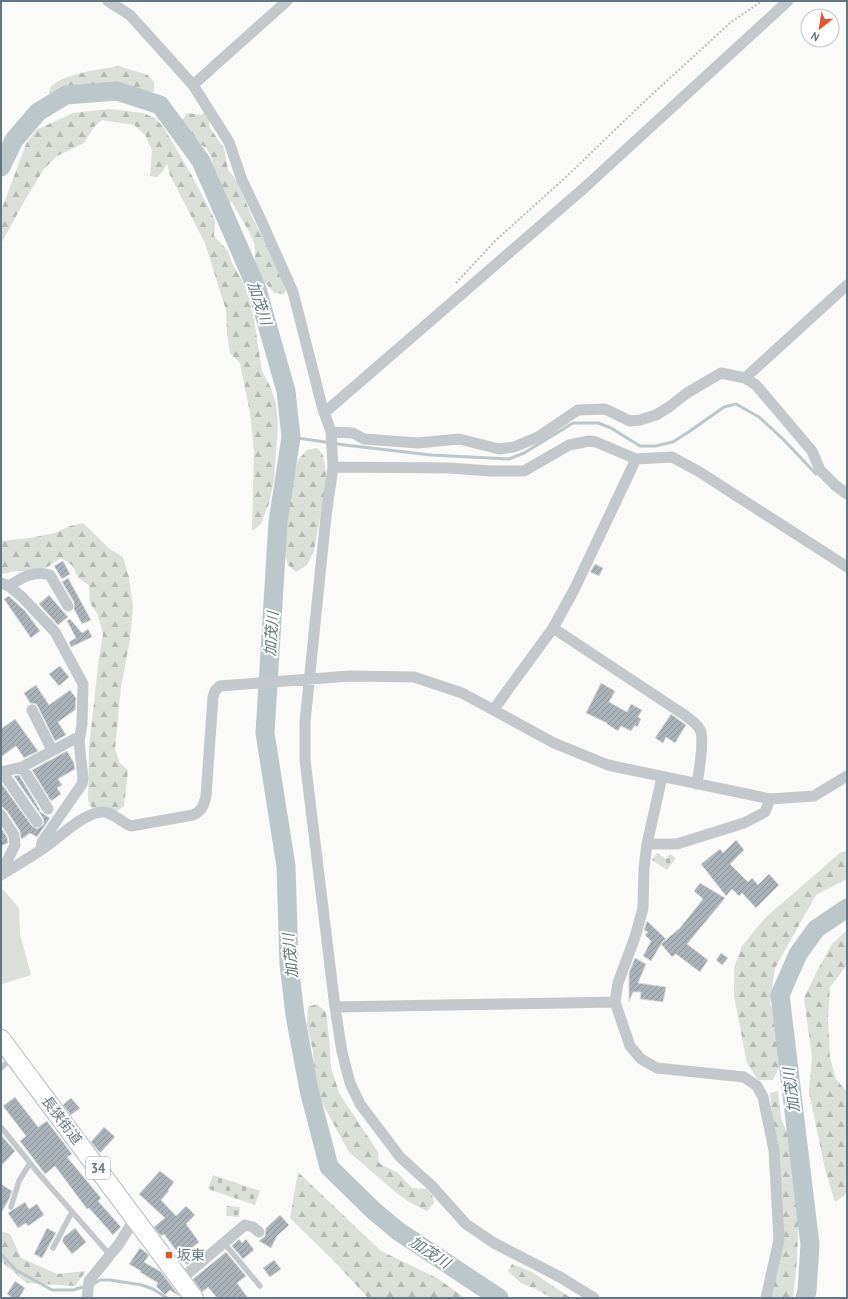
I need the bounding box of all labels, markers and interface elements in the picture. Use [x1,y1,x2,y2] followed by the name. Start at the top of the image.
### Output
[800,8,840,48] north arrow
[808,29,822,45] text: N
[244,279,277,329] water label: 加茂川
[260,609,282,657] water label: 加茂川
[278,931,301,979] water label: 加茂川
[779,1065,803,1113] water label: 加茂川
[38,1092,86,1148] street label: 長狭街道
[86,1157,110,1179] road number: 34
[406,1232,456,1273] water label: 加茂川
[177,1246,205,1264] place label: 坂東
[164,1250,174,1260] marker: 坂東

